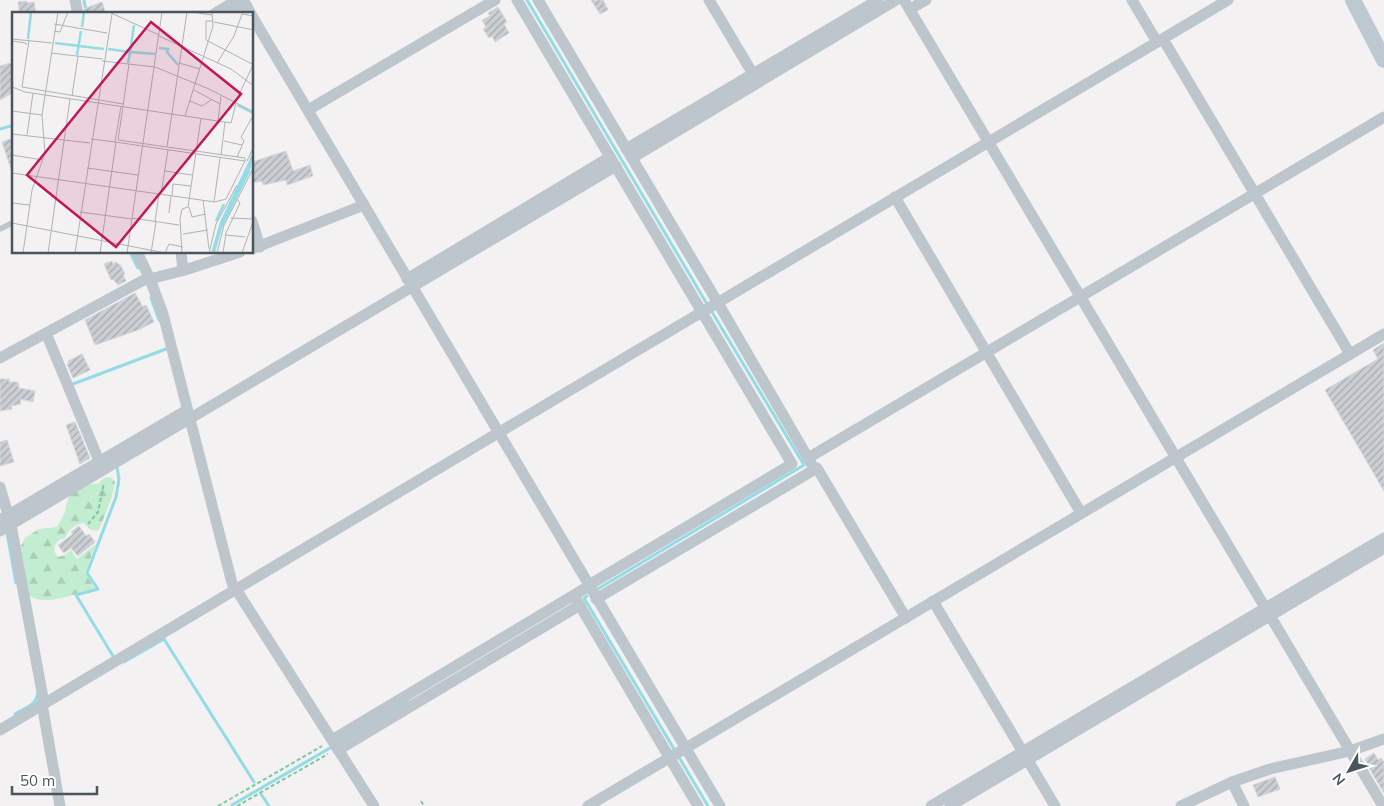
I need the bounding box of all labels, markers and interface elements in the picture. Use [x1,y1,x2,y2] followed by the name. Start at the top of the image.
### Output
[12,12,254,254] inset map
[1324,746,1374,796] north arrow
[12,764,98,796] scale bar
[1329,769,1349,789] text: N
[20,771,55,790] text: 50 m

